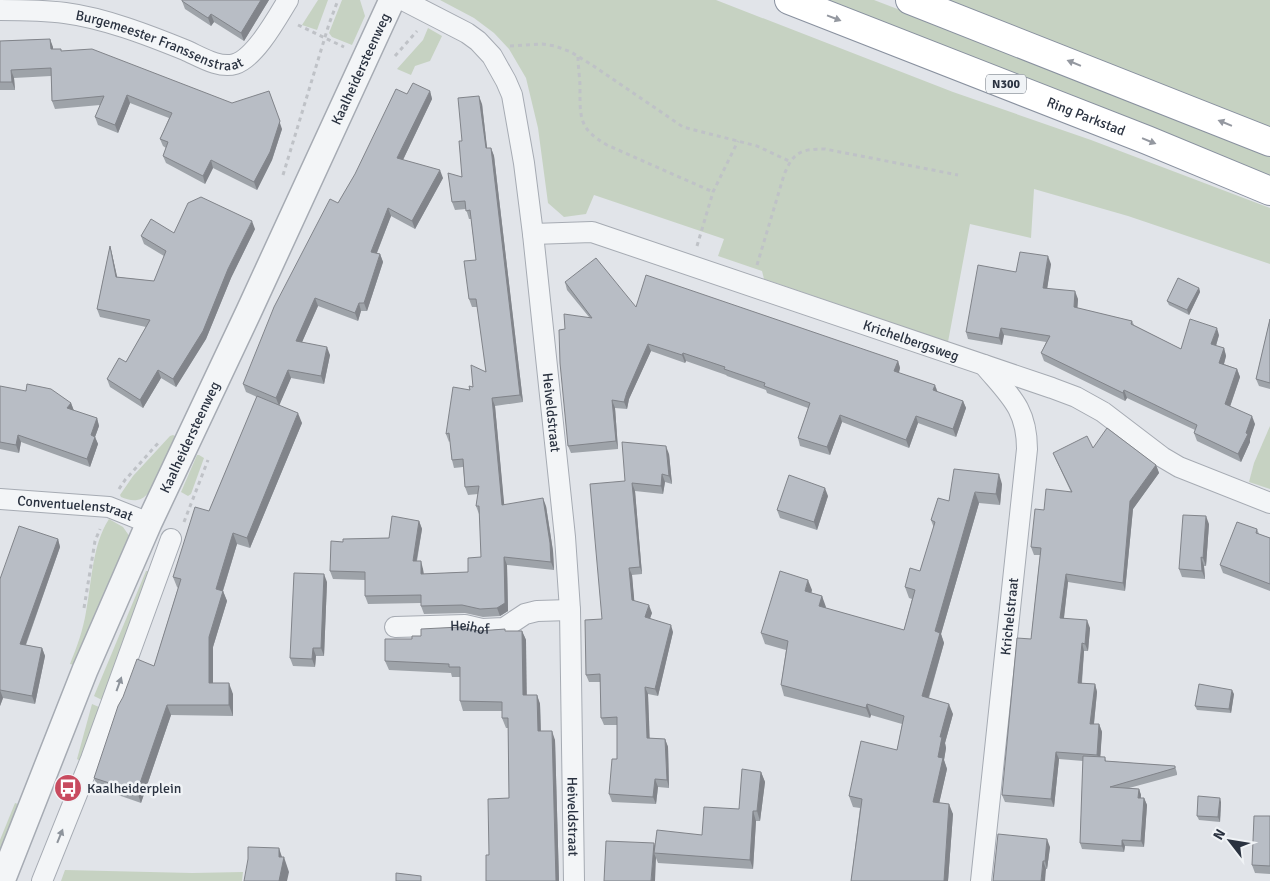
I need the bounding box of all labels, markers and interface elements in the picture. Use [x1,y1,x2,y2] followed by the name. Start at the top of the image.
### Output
[74,7,246,74] street label: Burgemeester Franssenstraat
[328,10,394,128] street label: Kaalheidersteenweg
[827,14,842,22] one-way arrow
[1067,59,1081,67] one-way arrow
[986,74,1026,94] road number: N300
[1044,94,1128,140] street label: Ring Parkstad
[1218,119,1232,127] one-way arrow
[1142,137,1156,145] one-way arrow
[861,317,961,365] street label: Krichelbergsweg
[539,372,564,453] street label: Heiveldstraat
[156,379,224,496] street label: Kaalheidersteenweg
[17,492,136,525] street label: Conventuelenstraat
[997,577,1022,656] street label: Krichelstraat
[450,617,491,638] street label: Heihof
[116,677,123,692] one-way arrow
[53,773,83,803] bus stop icon: Kaalheiderplein
[563,776,582,857] street label: Heiveldstraat
[87,780,181,797] place label: Kaalheiderplein
[1205,816,1255,866] north arrow
[1209,826,1229,843] text: N
[56,828,64,843] one-way arrow

